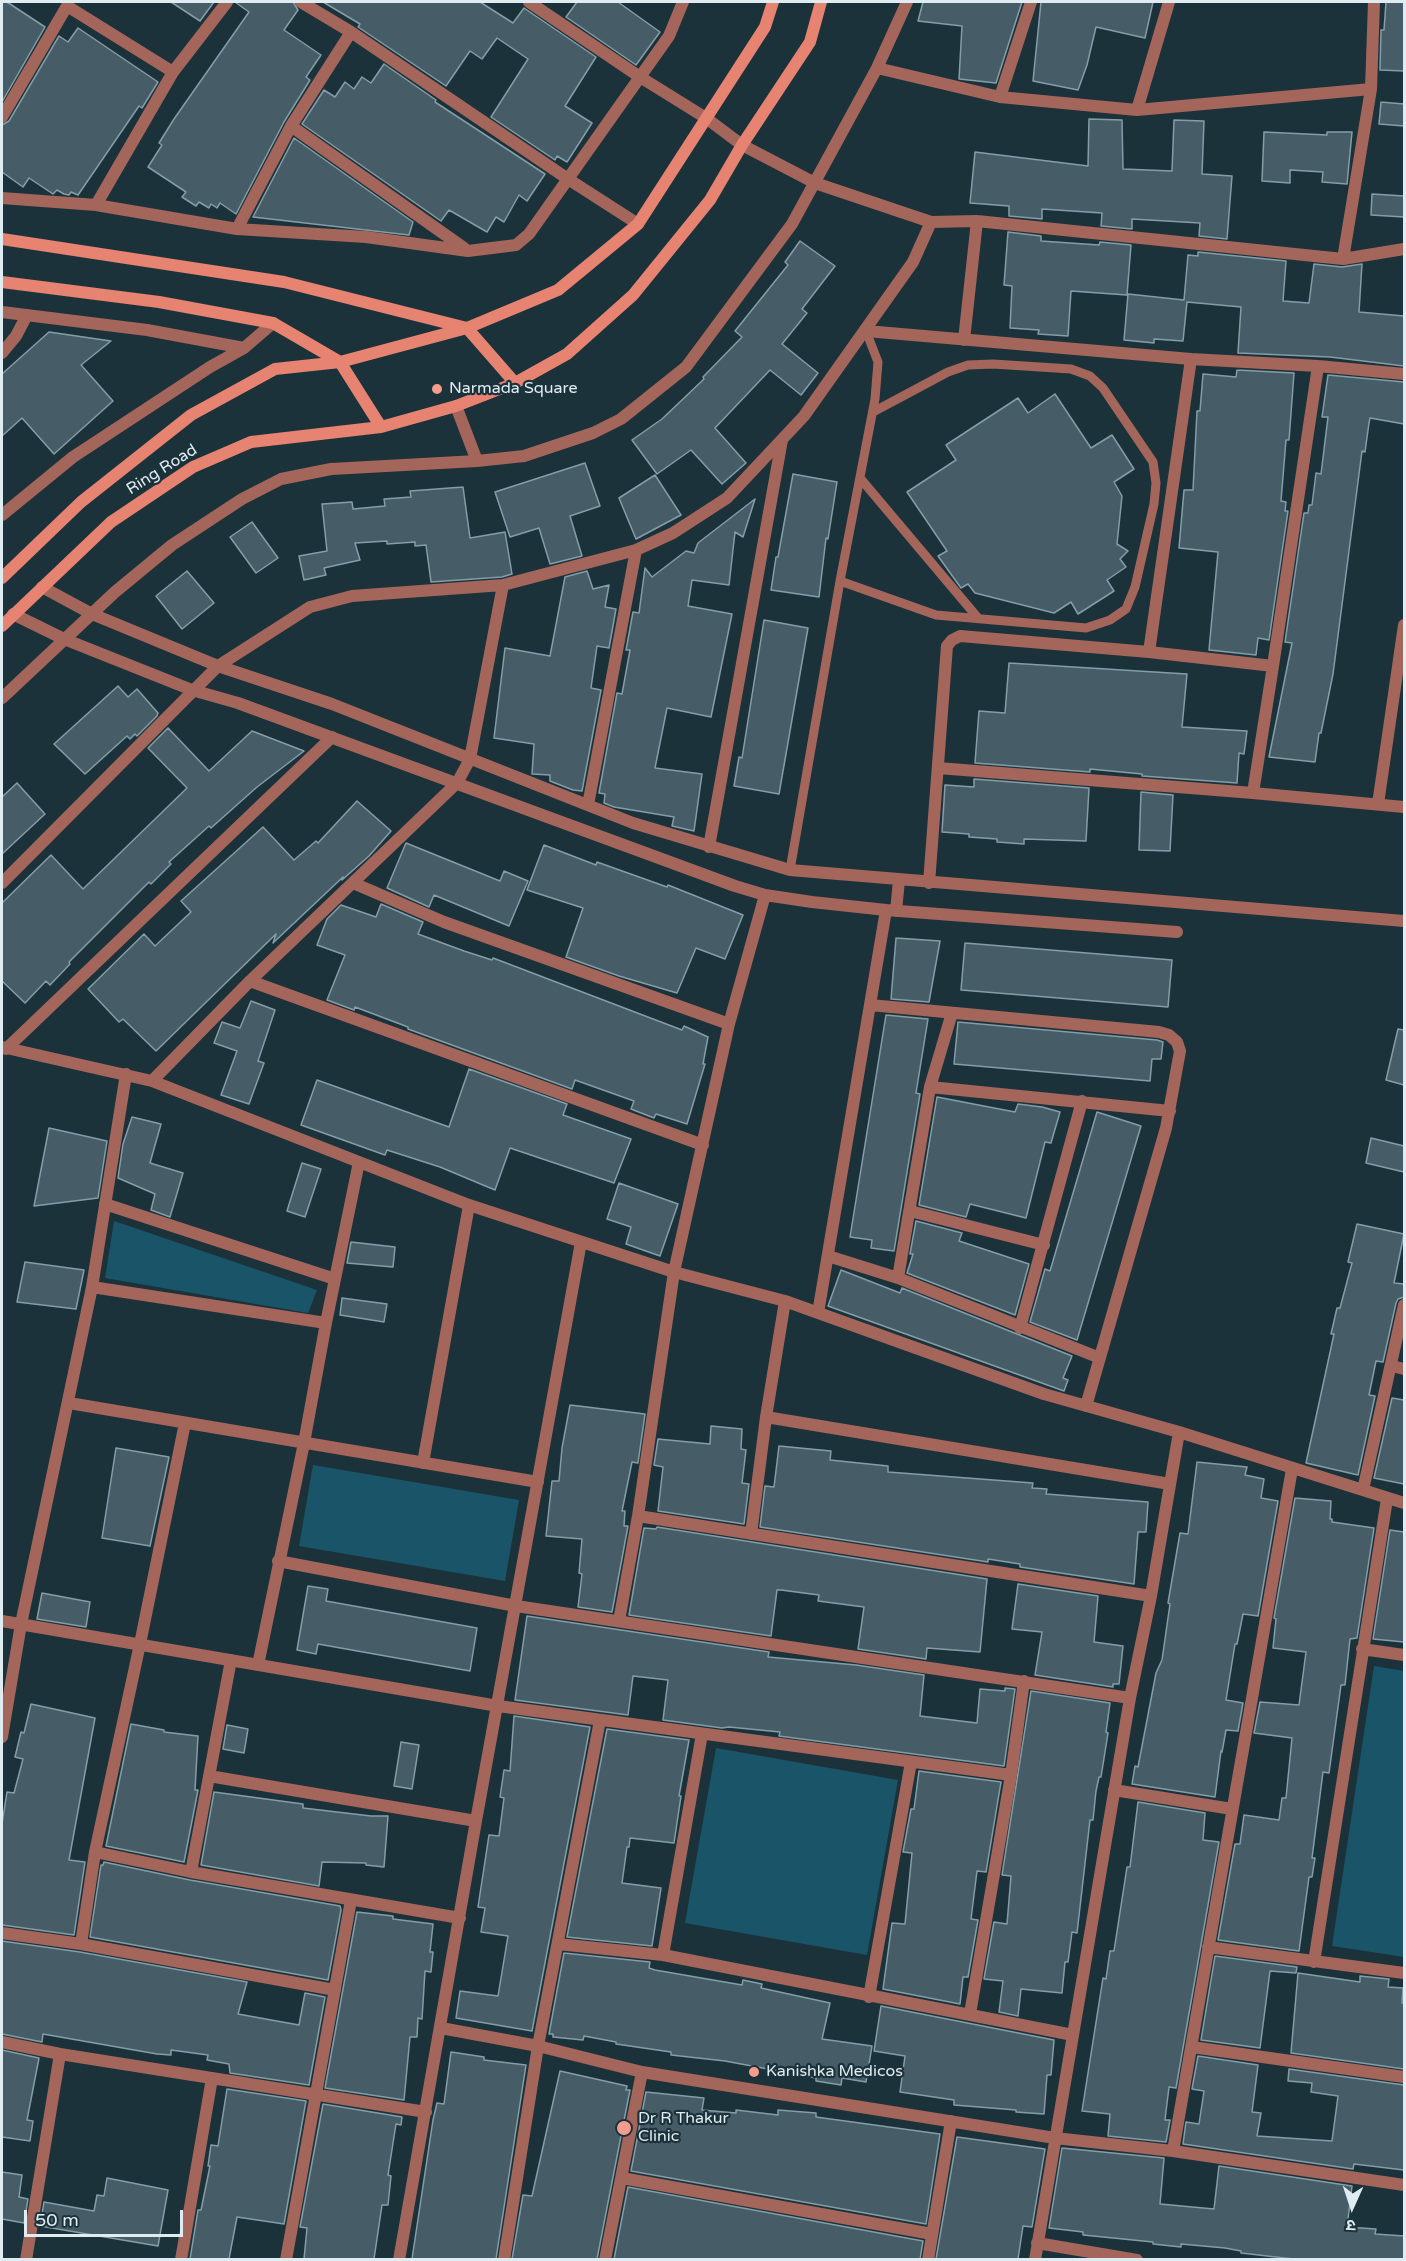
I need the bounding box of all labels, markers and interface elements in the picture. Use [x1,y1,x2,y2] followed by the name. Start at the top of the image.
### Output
[449,379,578,399] place label: Narmada Square
[430,382,444,396] marker: Narmada Square
[123,441,201,499] street label: Ring Road
[766,2062,903,2082] place label: Kanishka Medicos
[747,2065,761,2079] marker: Kanishka Medicos
[638,2109,729,2147] place label: Dr R Thakur Clinic
[615,2119,633,2137] marker: Dr R Thakur Clinic
[1322,2177,1382,2237] north arrow
[27,2198,186,2236] scale bar
[35,2209,79,2231] text: 50 m
[1346,2215,1356,2235] text: उ

